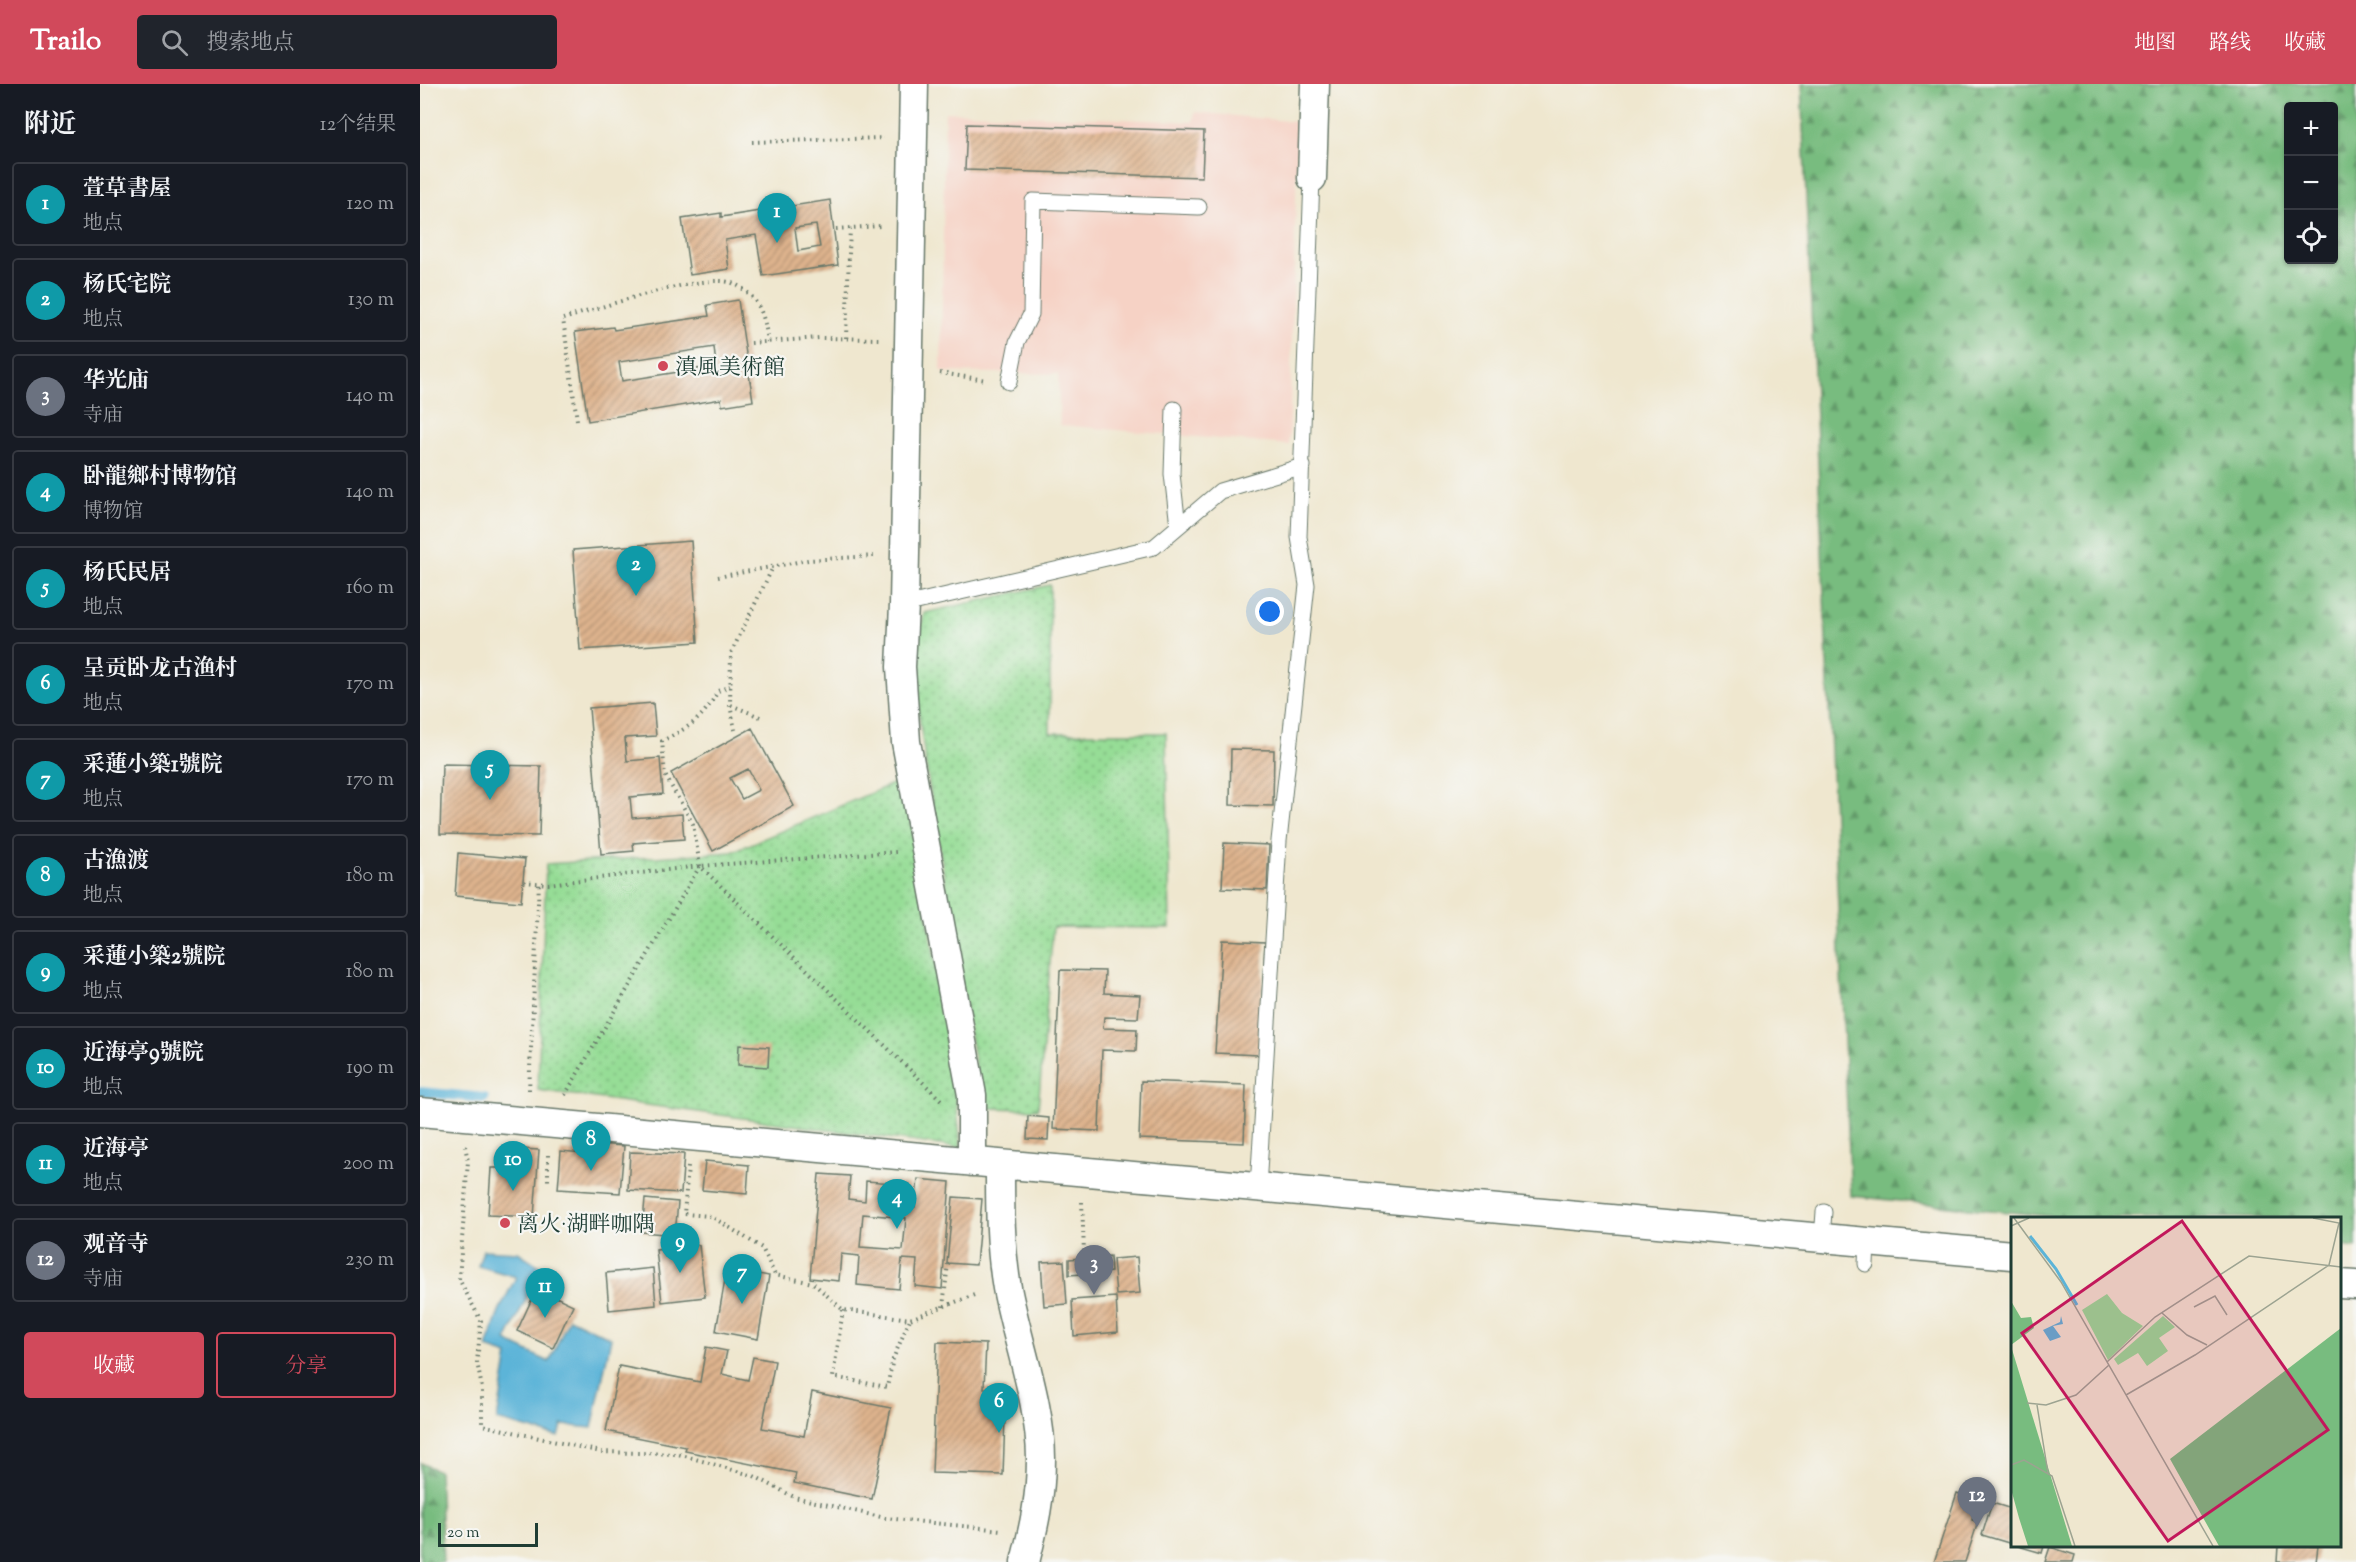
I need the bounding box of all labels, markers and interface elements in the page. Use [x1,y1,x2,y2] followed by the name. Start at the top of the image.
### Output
[137,15,557,69] search box
[30,22,101,62] text: Trailo
[158,26,191,59] icon: search
[206,28,294,60] text: 搜索地点
[2134,29,2176,59] text: 地图
[2209,29,2251,59] text: 路线
[2284,29,2326,59] text: 收藏
[2284,102,2338,264] map controls
[2284,102,2338,156] button: +
[24,107,76,144] text: 附近
[320,111,396,140] text: 12个结果
[2284,156,2338,210] button: −
[83,174,171,206] text: 萱草書屋
[42,190,49,219] text: 1
[346,190,394,219] text: 120 m
[758,194,796,243] pin: 1
[83,210,123,239] text: 地点
[2284,210,2338,264] button: locate
[83,270,171,302] text: 杨氏宅院
[41,286,50,315] text: 2
[348,286,394,315] text: 130 m
[83,306,123,335] text: 地点
[675,353,785,385] place label: 滇風美術館
[656,359,670,373] marker: 滇風美術館
[83,366,149,398] text: 华光庙
[41,382,50,411] text: 3
[346,382,394,411] text: 140 m
[83,402,123,431] text: 寺庙
[83,462,237,494] text: 卧龍鄉村博物馆
[40,478,51,507] text: 4
[346,478,394,507] text: 140 m
[83,498,143,527] text: 博物馆
[616,546,656,596] pin: 2
[83,558,171,590] text: 杨氏民居
[42,574,49,603] text: 5
[346,574,394,603] text: 160 m
[83,594,123,623] text: 地点
[1255,597,1284,626] your location
[83,654,237,686] text: 呈贡卧龙古渔村
[41,670,50,699] text: 6
[346,670,394,699] text: 170 m
[83,690,123,719] text: 地点
[83,750,222,782] text: 采蓮小築1號院
[470,750,510,800] pin: 5
[40,766,51,795] text: 7
[346,766,394,795] text: 170 m
[83,786,123,815] text: 地点
[83,846,149,878] text: 古漁渡
[41,862,51,891] text: 8
[346,862,394,891] text: 180 m
[83,882,123,911] text: 地点
[83,942,225,974] text: 采蓮小築2號院
[41,958,50,987] text: 9
[346,958,394,987] text: 180 m
[83,978,123,1007] text: 地点
[83,1038,204,1070] text: 近海亭9號院
[37,1054,54,1083] text: 10
[346,1054,394,1083] text: 190 m
[83,1074,123,1103] text: 地点
[572,1122,610,1171] pin: 8
[83,1134,149,1166] text: 近海亭
[494,1142,532,1191] pin: 10
[39,1150,52,1179] text: 11
[343,1150,394,1179] text: 200 m
[83,1170,123,1199] text: 地点
[878,1180,916,1229] pin: 4
[517,1210,655,1242] place label: 离火·湖畔咖隅
[498,1216,512,1230] marker: 离火·湖畔咖隅
[2011,1217,2341,1547] inset map
[660,1224,700,1273] pin: 9
[83,1230,149,1262] text: 观音寺
[37,1246,54,1275] text: 12
[345,1246,394,1275] text: 230 m
[1074,1246,1114,1295] pin: 3
[722,1254,762,1304] pin: 7
[83,1266,123,1295] text: 寺庙
[526,1268,564,1318] pin: 11
[24,1332,204,1398] button: 收藏
[216,1332,396,1398] button: 分享
[980,1384,1018,1433] pin: 6
[1958,1478,1996,1527] pin: 12
[438,1520,538,1548] scale bar
[447,1522,480,1545] text: 20 m

